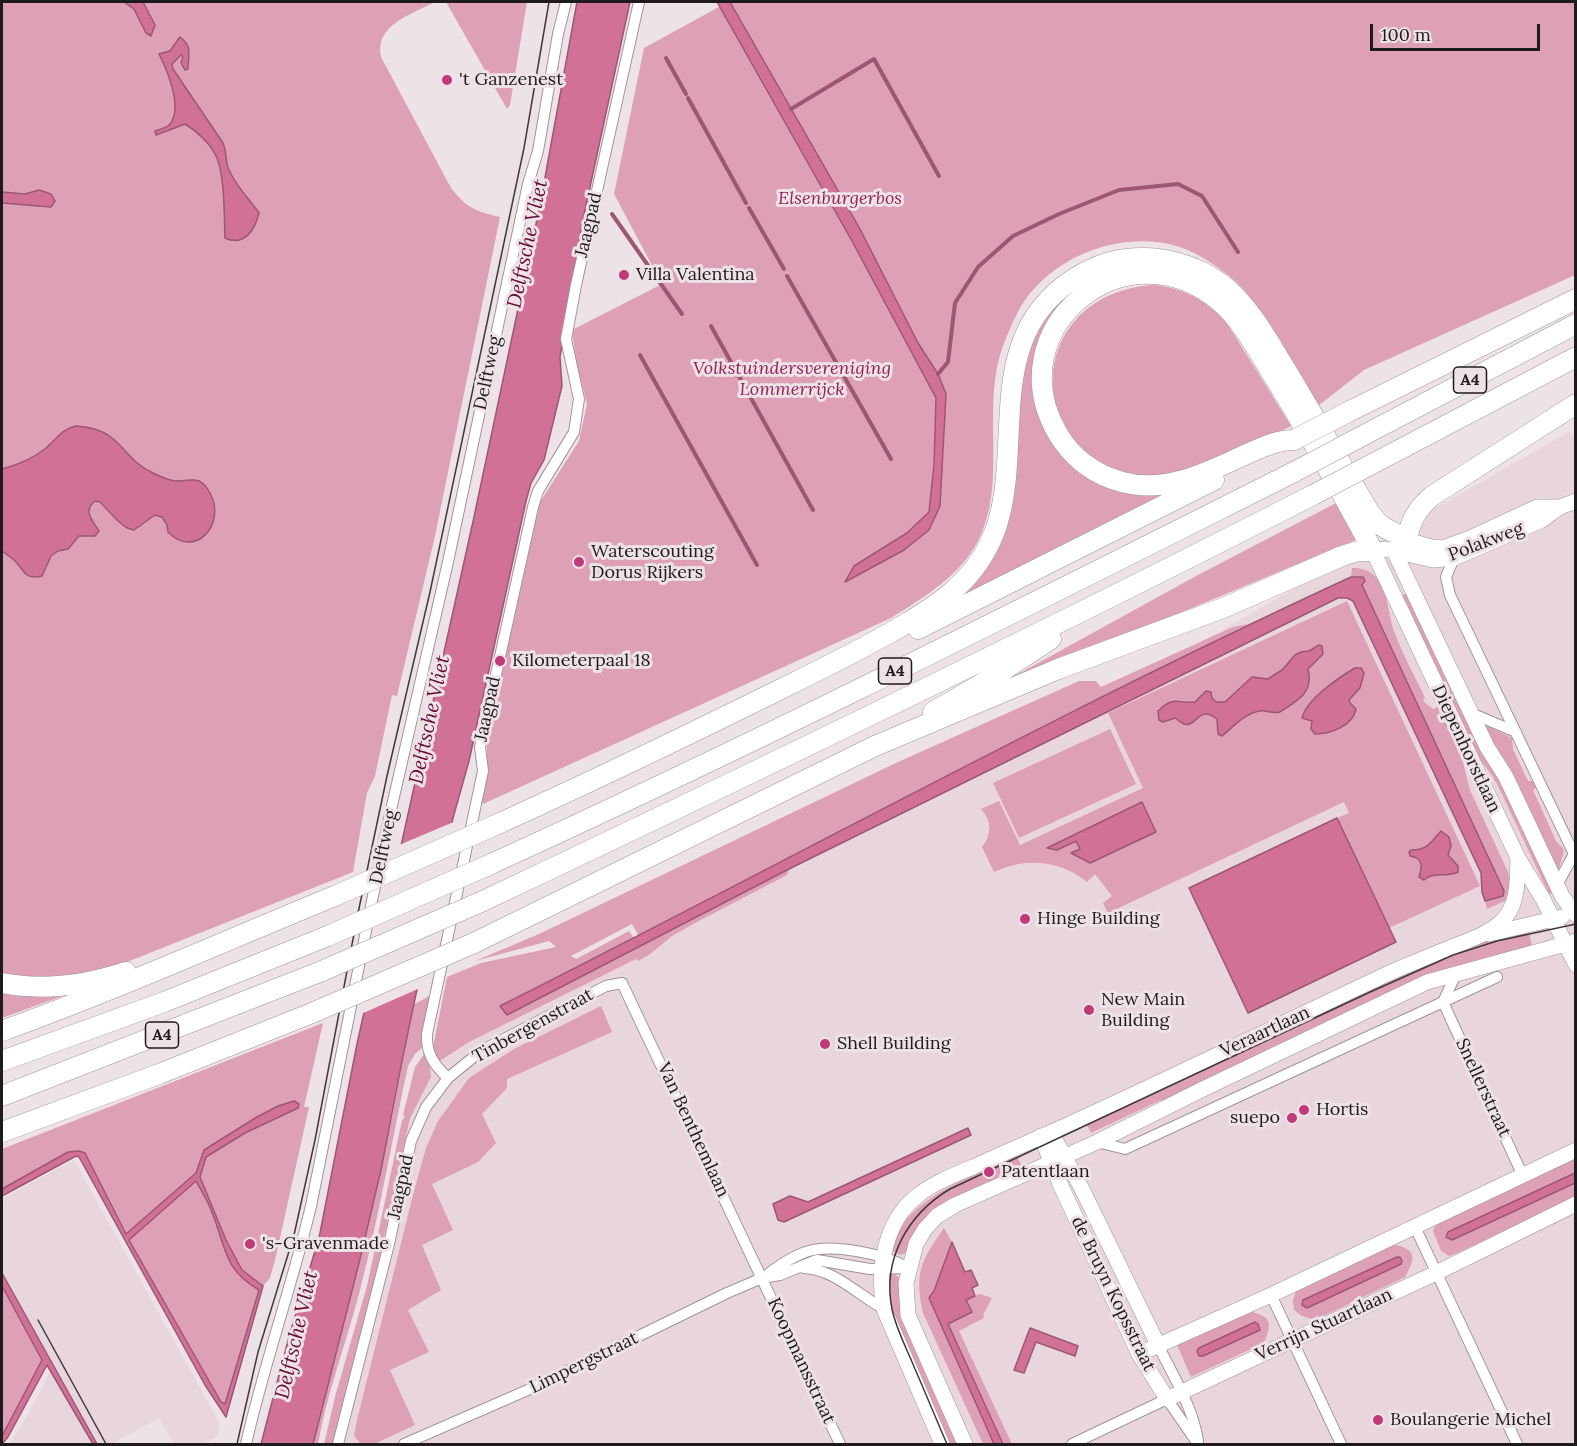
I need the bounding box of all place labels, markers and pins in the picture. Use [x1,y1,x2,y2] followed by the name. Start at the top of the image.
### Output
[459,69,563,91] place label: 't Ganzenest
[440,73,454,87] marker: 't Ganzenest
[636,264,755,286] place label: Villa Valentina
[617,268,631,282] marker: Villa Valentina
[591,541,714,584] place label: Waterscouting Dorus Rijkers
[572,555,586,569] marker: Waterscouting Dorus Rijkers
[512,650,651,672] place label: Kilometerpaal 18
[493,654,507,668] marker: Kilometerpaal 18
[1037,908,1160,930] place label: Hinge Building
[1018,912,1032,926] marker: Hinge Building
[1101,989,1185,1032] place label: New Main Building
[1082,1003,1096,1017] marker: New Main Building
[837,1033,951,1055] place label: Shell Building
[818,1037,832,1051] marker: Shell Building
[1316,1099,1368,1121] place label: Hortis
[1297,1103,1311,1117] marker: Hortis
[1230,1107,1280,1129] place label: suepo
[1285,1111,1299,1125] marker: suepo
[1001,1161,1090,1183] place label: Patentlaan
[982,1165,996,1179] marker: Patentlaan
[262,1233,389,1255] place label: 's-Gravenmade
[243,1237,257,1251] marker: 's-Gravenmade
[1390,1409,1551,1431] place label: Boulangerie Michel
[1371,1413,1385,1427] marker: Boulangerie Michel

